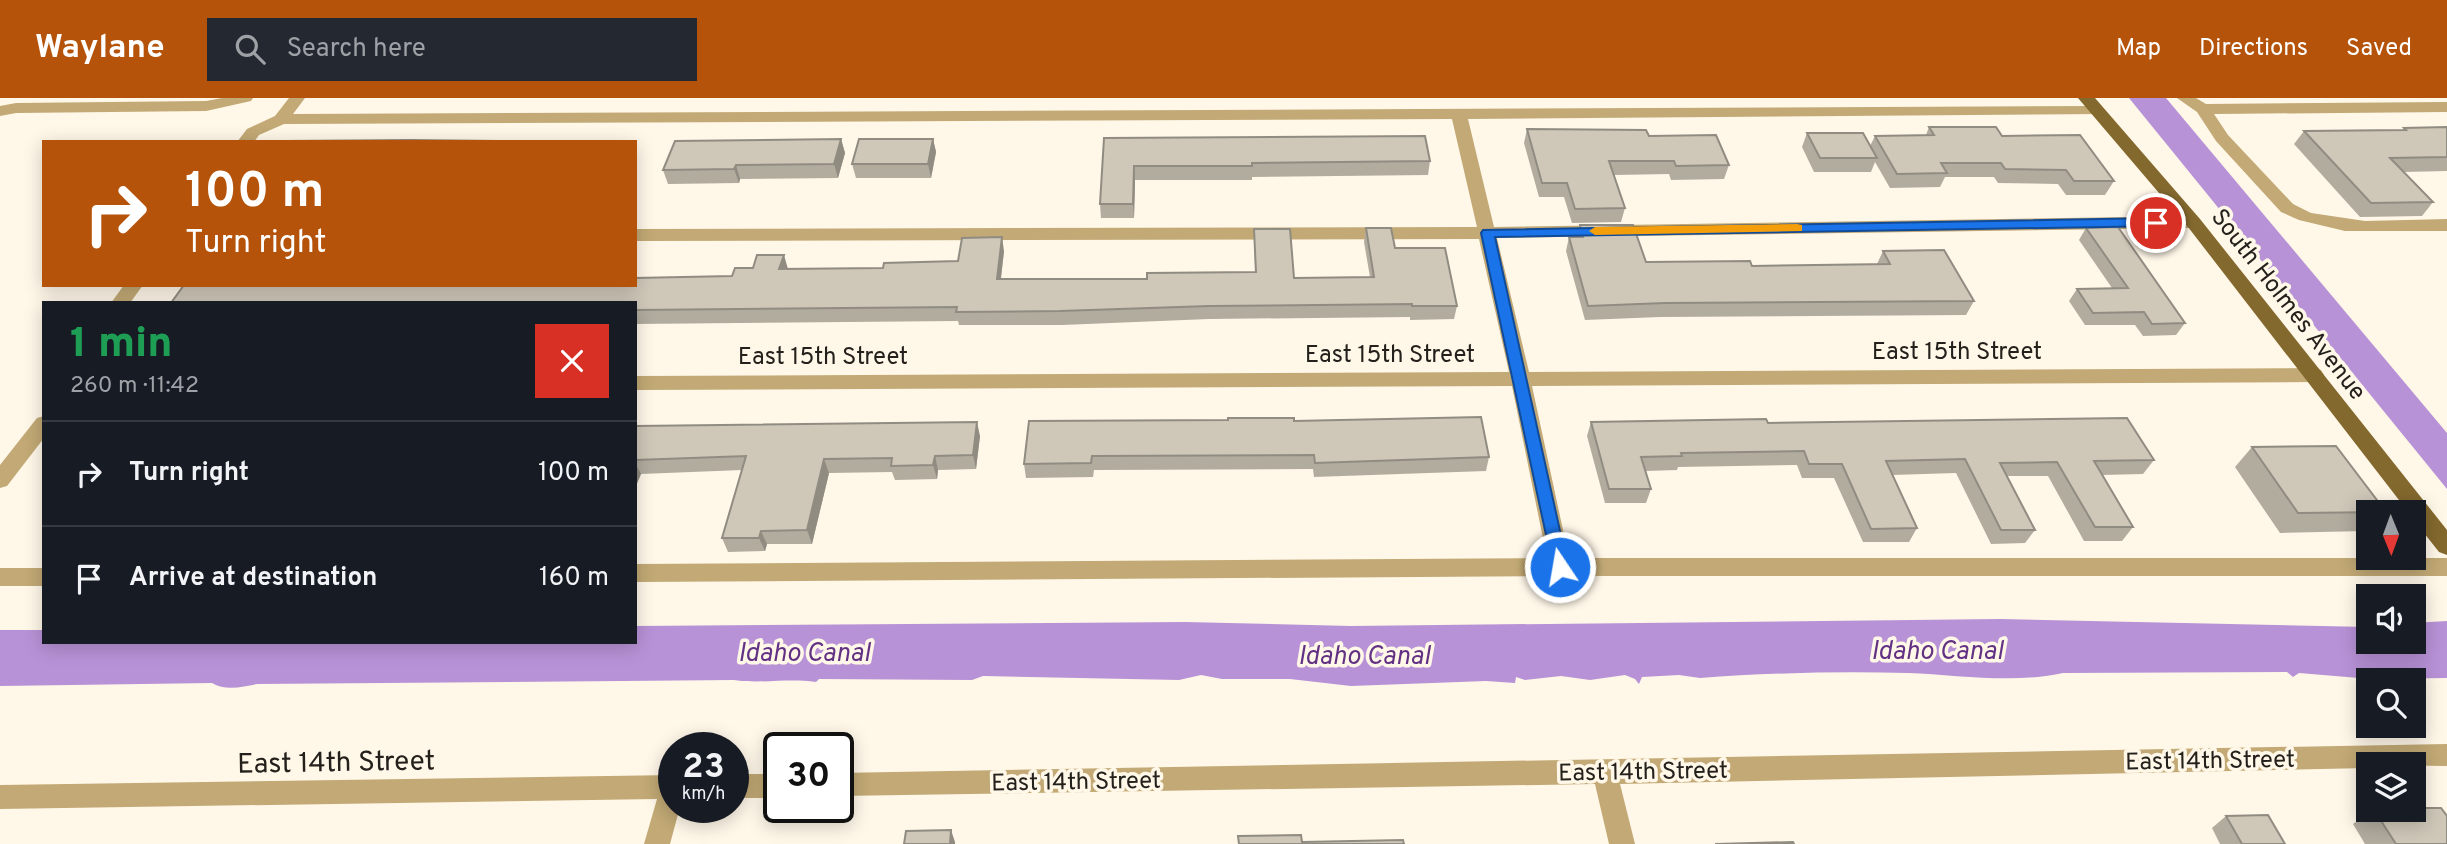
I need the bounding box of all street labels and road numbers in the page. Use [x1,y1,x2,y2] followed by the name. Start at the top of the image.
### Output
[2203,204,2371,407] street label: South Holmes Avenue
[1872,338,2042,368] street label: East 15th Street
[1305,341,1475,371] street label: East 15th Street
[738,343,908,373] street label: East 15th Street
[237,744,435,784] street label: East 14th Street
[2125,746,2295,778] street label: East 14th Street
[1558,757,1728,789] street label: East 14th Street
[991,767,1161,799] street label: East 14th Street

